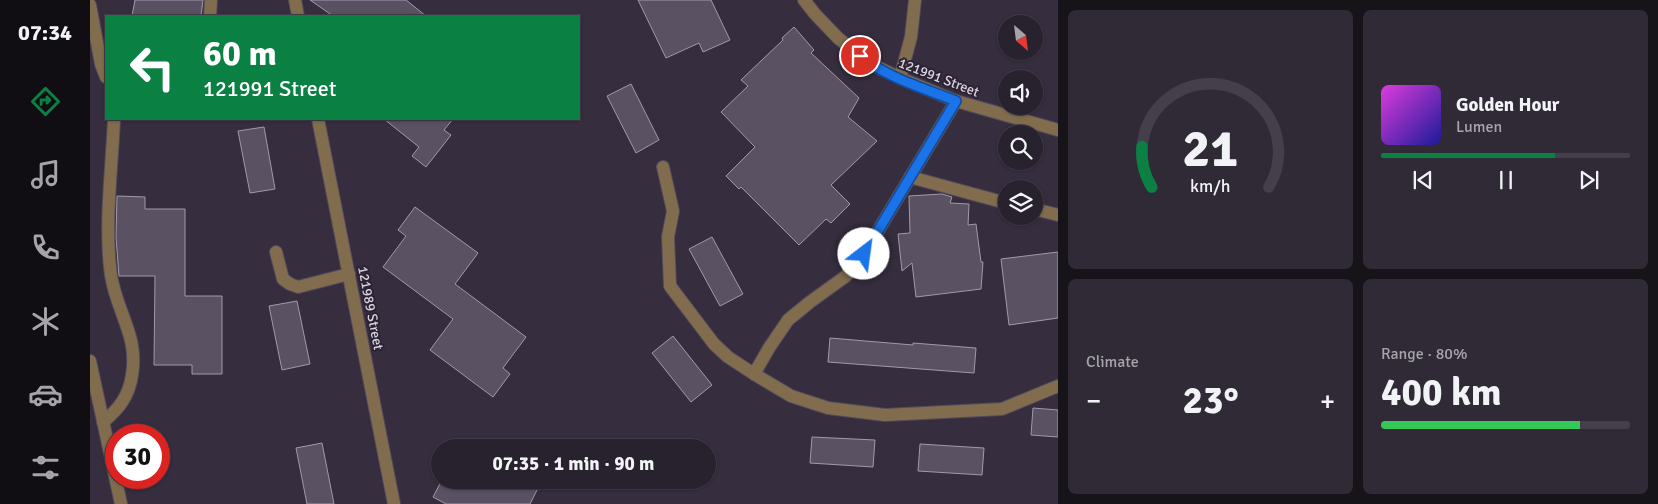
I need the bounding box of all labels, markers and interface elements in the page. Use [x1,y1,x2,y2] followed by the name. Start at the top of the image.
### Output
[998,15,1042,60] north arrow
[998,15,1043,225] map controls
[18,19,72,46] text: 07:34
[203,32,277,75] text: 60 m
[120,35,185,100] icon: left
[839,35,881,77] pin
[846,42,874,70] icon: arrive
[896,54,982,101] street label: 121991 Street
[998,70,1043,115] button: sound
[203,75,336,102] text: 121991 Street
[28,84,63,119] icon: directions
[1456,93,1559,117] text: Golden Hour
[1182,117,1239,181] text: 21
[1456,117,1502,137] text: Lumen
[998,125,1043,170] button: search
[28,157,63,192] icon: music
[1409,166,1437,194] icon: previous
[1492,166,1520,194] icon: pause
[1575,166,1603,194] icon: next
[1190,175,1231,197] text: km/h
[998,180,1043,225] button: layers
[837,227,889,279] position arrow
[28,230,63,265] icon: phone
[354,265,387,351] street label: 121989 Street
[28,304,63,339] icon: climate
[1381,344,1467,364] text: Range · 80%
[1086,352,1139,372] text: Climate
[1381,369,1502,416] text: 400 km
[28,377,63,412] icon: car
[1182,377,1239,424] text: 23°
[1086,384,1101,418] text: −
[1320,384,1335,418] text: +
[105,424,170,489] speed limit sign: 30
[28,450,63,485] icon: filters
[493,452,654,476] text: 07:35 · 1 min · 90 m

